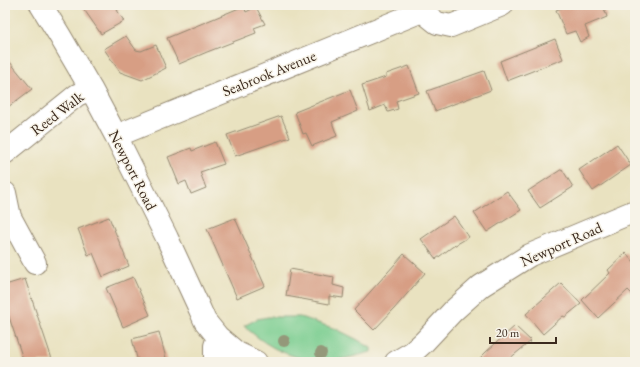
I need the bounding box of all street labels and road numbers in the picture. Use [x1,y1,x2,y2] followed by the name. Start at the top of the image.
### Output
[219,46,319,100] street label: Seabrook Avenue
[27,86,88,139] street label: Reed Walk
[105,127,161,214] street label: Newport Road
[517,217,605,270] street label: Newport Road

